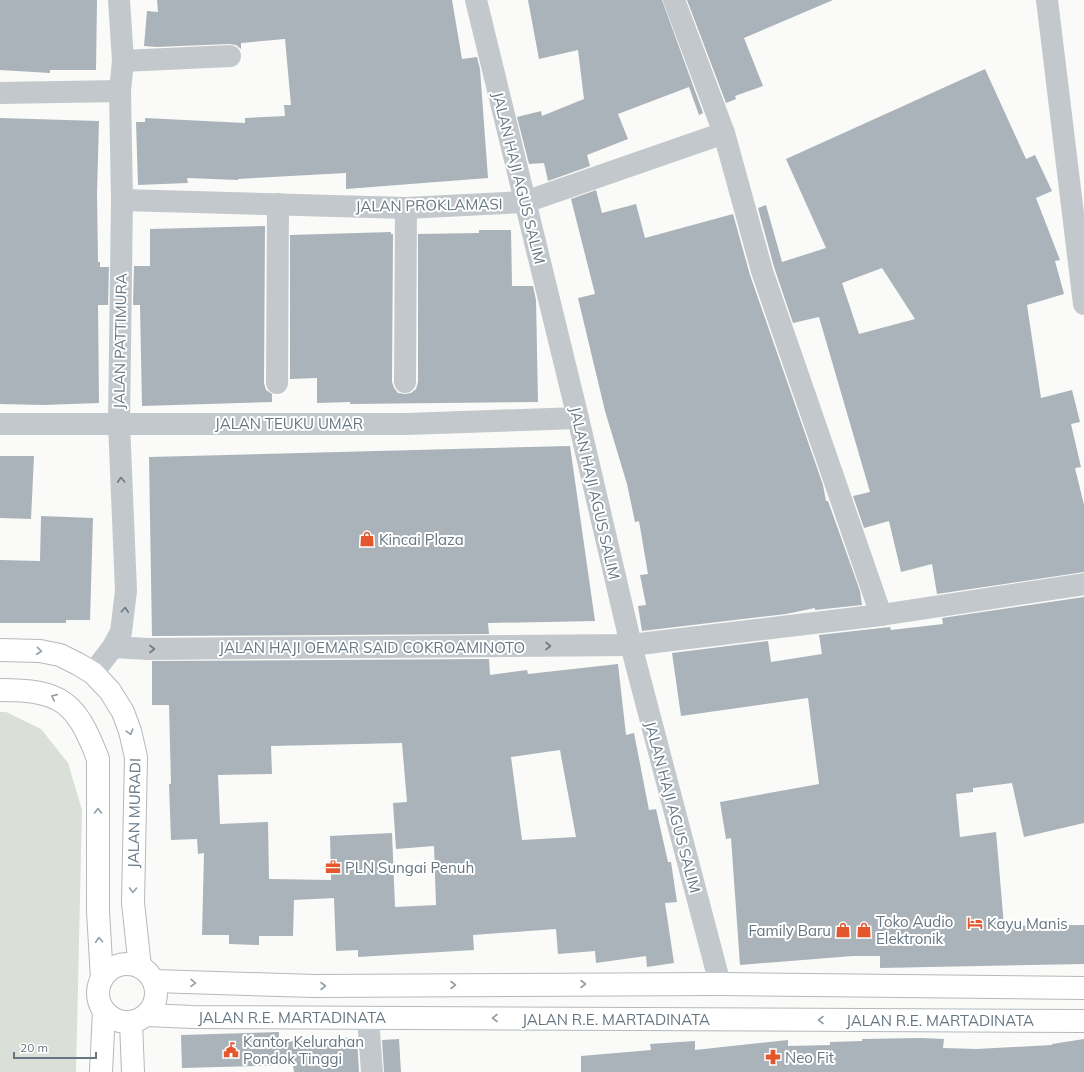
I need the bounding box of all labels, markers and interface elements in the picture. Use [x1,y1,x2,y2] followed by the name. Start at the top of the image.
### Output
[488,90,550,266] street label: JALAN HAJI AGUS SALIM
[355,194,503,216] street label: JALAN PROKLAMASI
[109,273,131,409] street label: JALAN PATTIMURA
[566,405,624,581] street label: JALAN HAJI AGUS SALIM
[215,414,363,433] street label: JALAN TEUKU UMAR
[117,477,126,483] one-way arrow
[358,530,376,548] shop icon: Kincai Plaza
[379,530,464,549] place label: Kincai Plaza
[120,607,129,613] one-way arrow
[219,638,525,657] street label: JALAN HAJI OEMAR SAID COKROAMINOTO
[545,642,551,650] one-way arrow
[149,645,155,653] one-way arrow
[36,646,42,655] one-way arrow
[50,694,58,702] one-way arrow
[641,719,705,895] street label: JALAN HAJI AGUS SALIM
[125,729,134,736] one-way arrow
[124,758,144,868] street label: JALAN MURADI
[94,808,102,814] one-way arrow
[324,858,342,876] office icon: PLN Sungai Penuh
[345,858,474,877] place label: PLN Sungai Penuh
[129,887,138,893] one-way arrow
[876,912,953,948] place label: Toko Audio Elektronik
[966,914,984,932] hotel icon: Kayu Manis
[987,914,1068,933] place label: Kayu Manis
[748,921,831,940] place label: Family Baru
[834,921,852,939] shop icon: Family Baru
[855,921,873,939] shop icon: Toko Audio Elektronik
[95,937,104,943] one-way arrow
[190,978,196,987] one-way arrow
[580,980,586,988] one-way arrow
[450,981,456,989] one-way arrow
[320,982,326,990] one-way arrow
[198,1008,386,1027] street label: JALAN R.E. MARTADINATA
[522,1010,710,1029] street label: JALAN R.E. MARTADINATA
[846,1011,1034,1030] street label: JALAN R.E. MARTADINATA
[492,1014,498,1022] one-way arrow
[818,1016,824,1024] one-way arrow
[243,1032,364,1068] place label: Kantor Kelurahan Pondok Tinggi
[14,1034,96,1060] scale bar
[20,1040,48,1055] text: 20 m
[222,1041,240,1059] public building icon: Kantor Kelurahan Pondok Tinggi
[764,1048,782,1066] pharmacy icon: Neo Fit
[785,1048,834,1067] place label: Neo Fit

